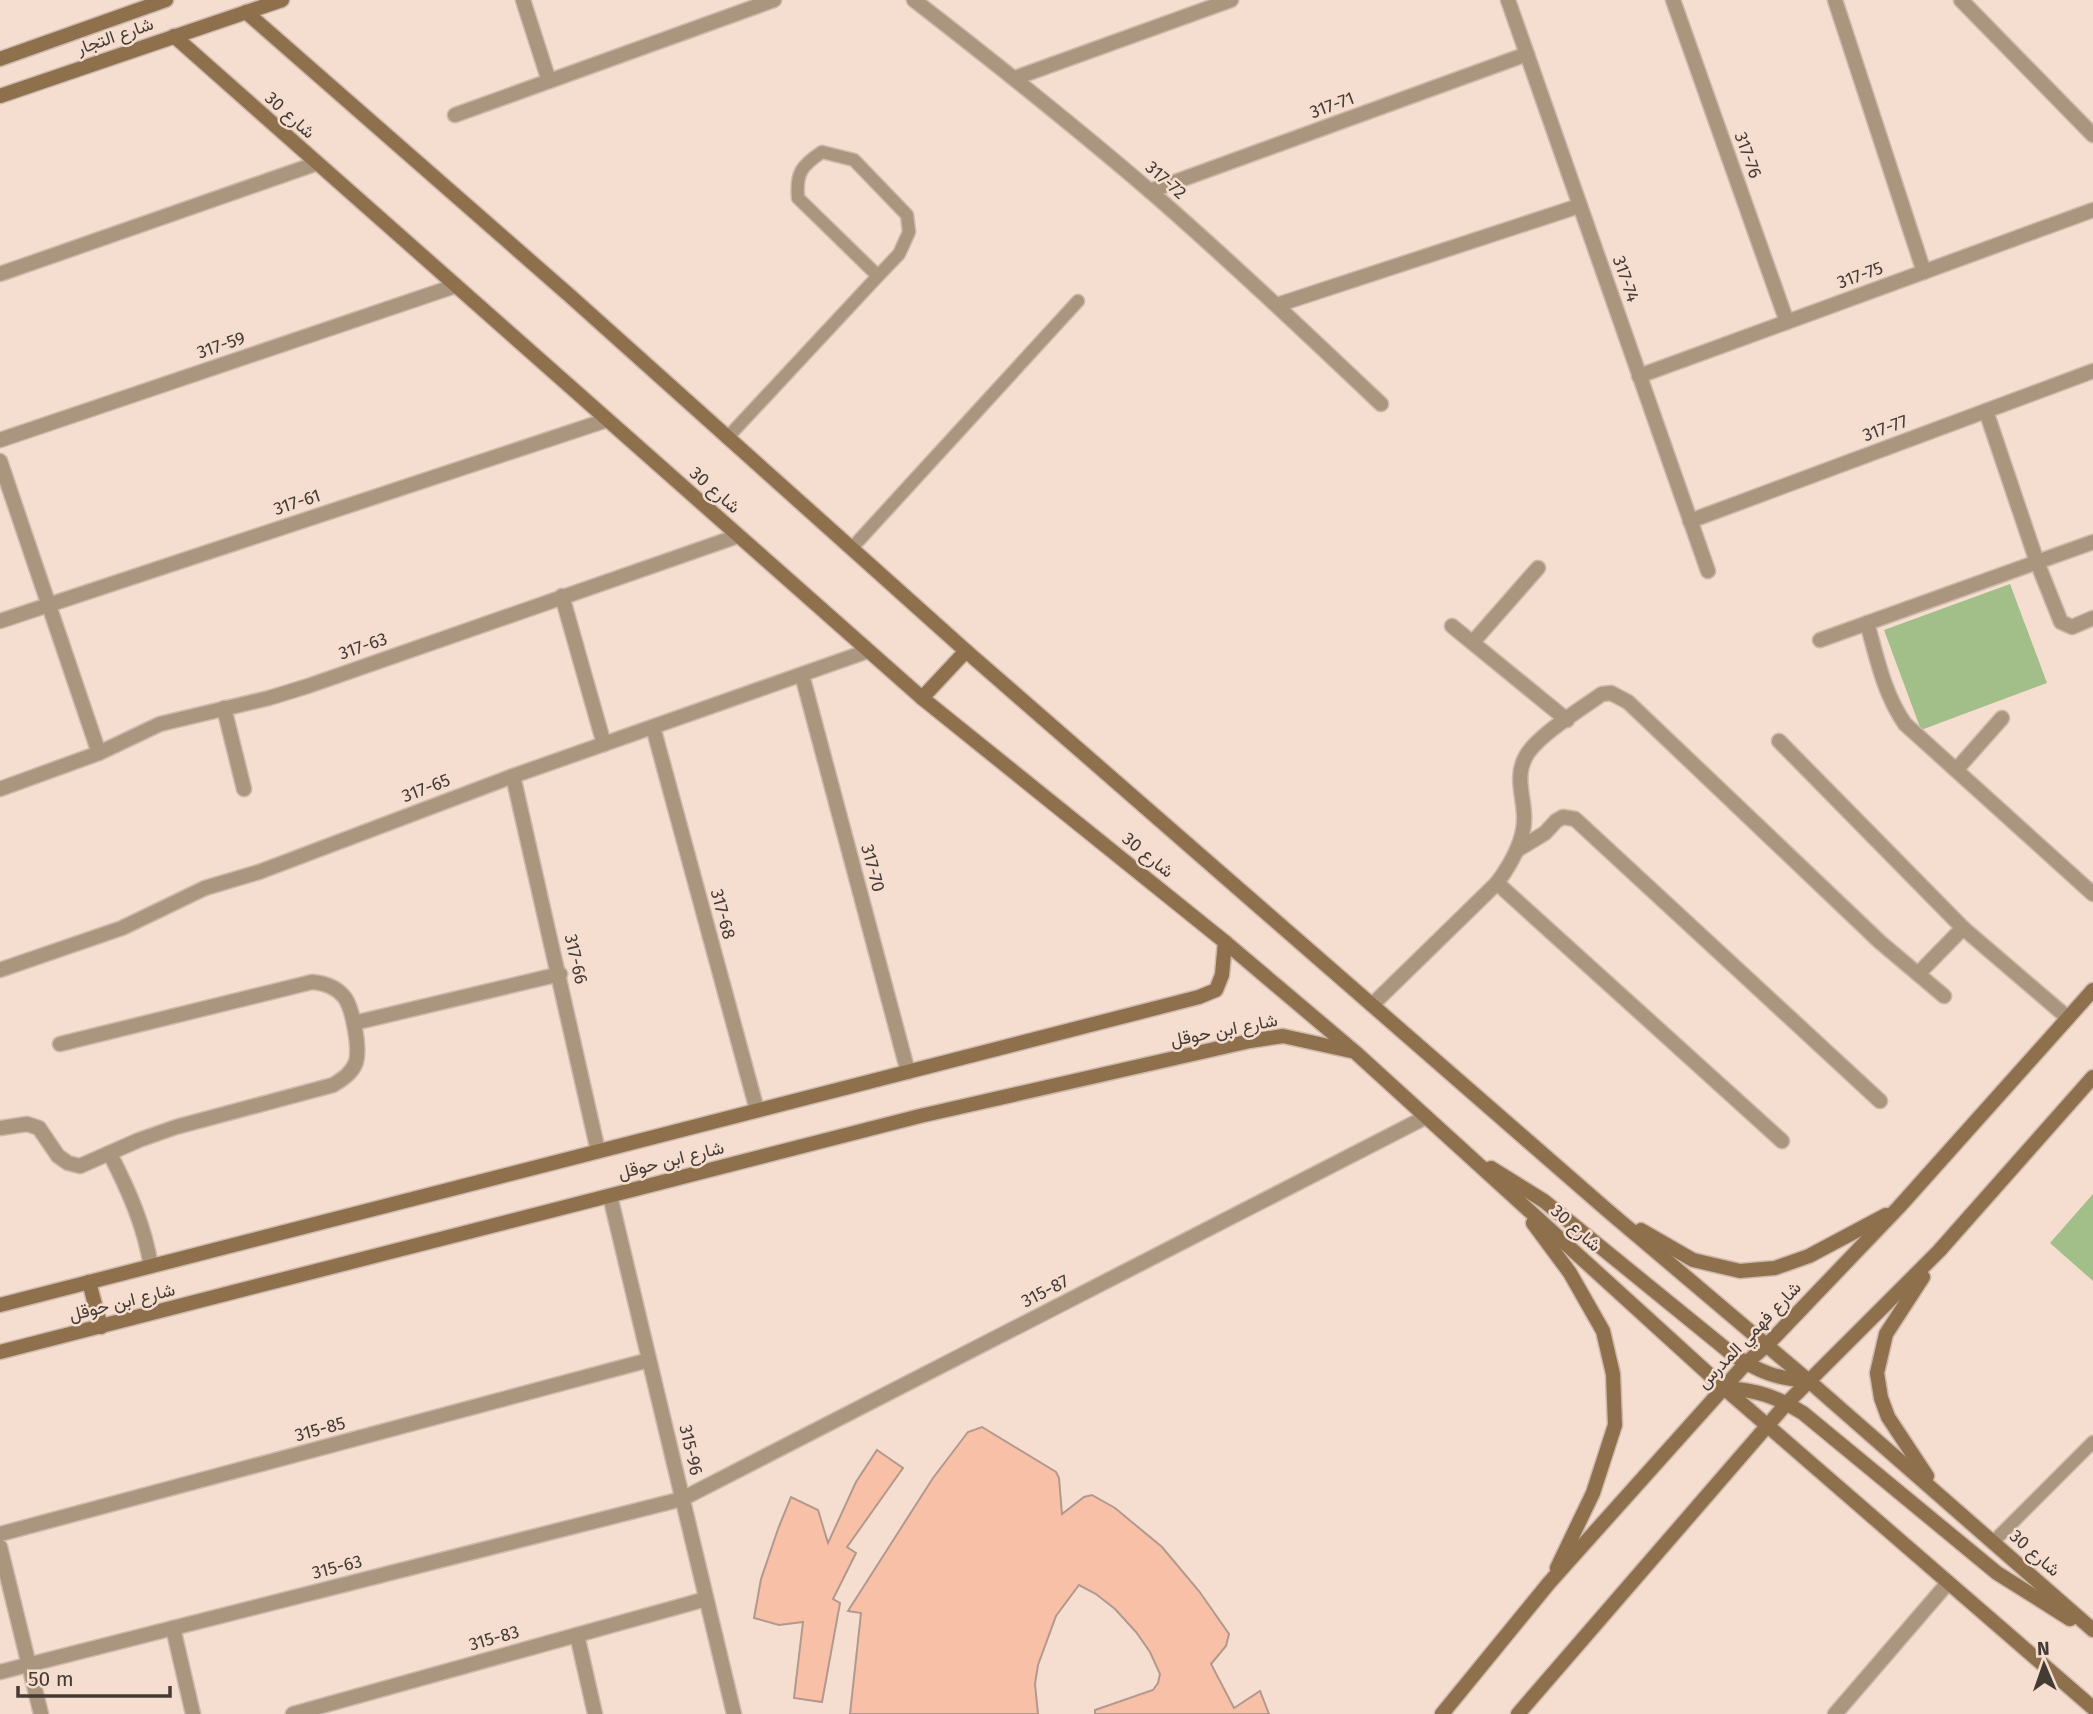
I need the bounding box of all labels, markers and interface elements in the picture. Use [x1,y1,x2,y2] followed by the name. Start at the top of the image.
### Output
[73,13,157,61] street label: شارع التجار
[260,87,320,144] street label: شارع 30
[1307,87,1357,123] street label: 317-71
[1730,129,1766,181] street label: 317-76
[1141,156,1191,204] street label: 317-72
[1608,253,1644,305] street label: 317-74
[1834,257,1886,293] street label: 317-75
[194,327,248,363] street label: 317-59
[1859,410,1911,446] street label: 317-77
[684,462,745,519] street label: شارع 30
[271,484,323,520] street label: 317-61
[336,627,390,665] street label: 317-63
[399,769,453,807] street label: 317-65
[1117,828,1178,883] street label: شارع 30
[856,842,890,894] street label: 317-70
[706,886,740,942] street label: 317-68
[560,932,592,986] street label: 317-66
[1169,1009,1280,1052] street label: شارع ابن حوقل
[616,1136,727,1185] street label: شارع ابن حوقل
[1546,1200,1606,1257] street label: شارع 30
[1018,1270,1072,1312] street label: 315-87
[1692,1277,1809,1396] street label: شارع فهمي المدرس
[67,1278,178,1327] street label: شارع ابن حوقل
[292,1412,348,1446] street label: 315-85
[674,1422,708,1478] street label: 315-96
[2004,1525,2065,1582] street label: شارع 30
[310,1550,364,1584] street label: 315-63
[466,1620,522,1656] street label: 315-83
[2009,1630,2079,1700] north arrow
[2037,1637,2050,1660] text: N
[18,1654,170,1698] scale bar
[28,1666,74,1692] text: 50 m

